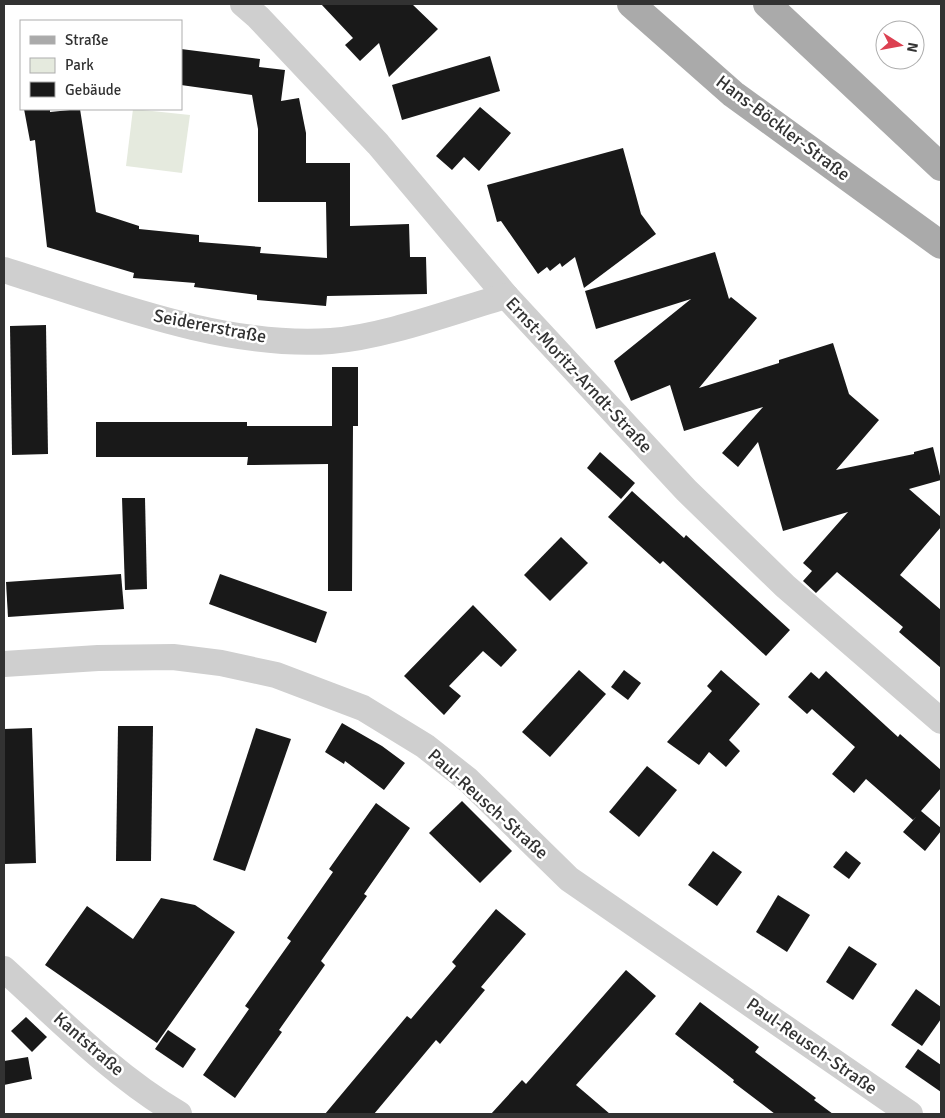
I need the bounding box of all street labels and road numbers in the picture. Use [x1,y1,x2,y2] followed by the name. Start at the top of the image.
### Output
[712,70,854,186] street label: Hans-Böckler-Straße
[501,292,657,458] street label: Ernst-Moritz-Arndt-Straße
[152,304,268,348] street label: Seidererstraße
[423,744,553,864] street label: Paul-Reusch-Straße
[742,993,882,1099] street label: Paul-Reusch-Straße
[49,1007,129,1081] street label: Kantstraße

